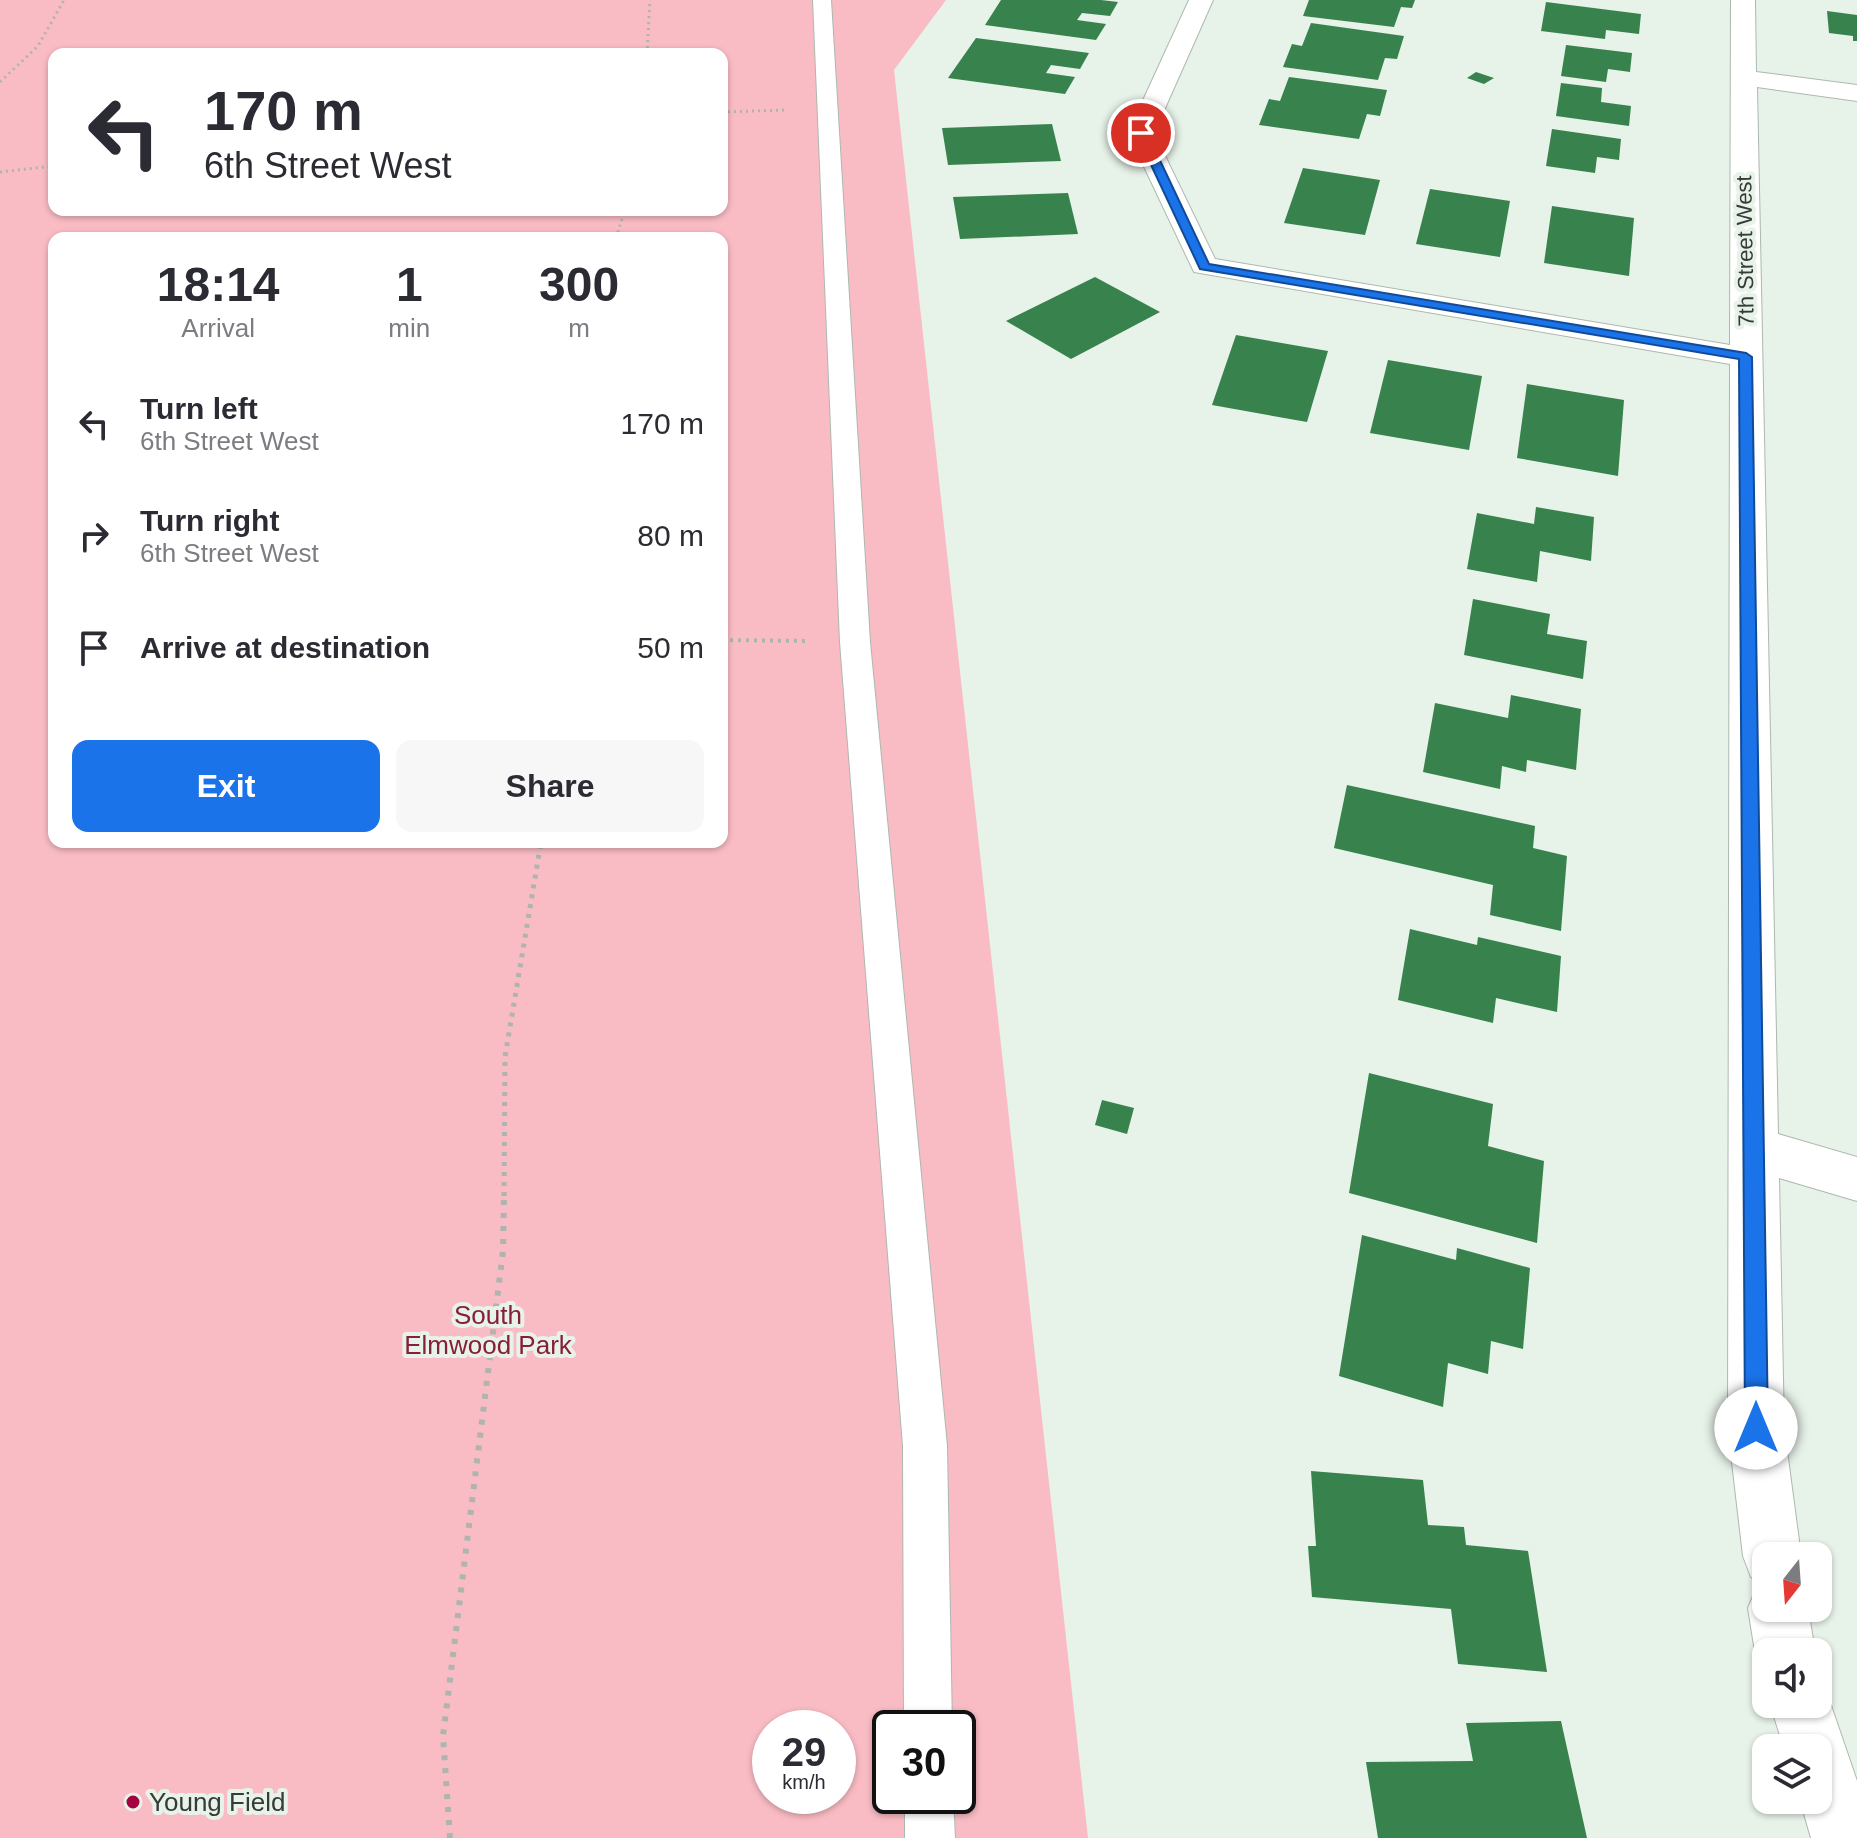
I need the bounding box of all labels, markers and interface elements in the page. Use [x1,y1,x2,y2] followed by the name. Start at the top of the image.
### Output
[204,79,363,142] text: 170 m
[72,80,176,184] icon: left
[1107,99,1175,167] pin
[1119,111,1163,155] icon: arrive
[204,145,451,186] text: 6th Street West
[1731,175,1759,327] street label: 7th Street West
[157,258,280,311] text: 18:14
[396,258,423,311] text: 1
[539,258,619,311] text: 300
[181,313,255,343] text: Arrival
[388,313,430,343] text: min
[568,313,590,343] text: m
[140,392,258,425] text: Turn left
[72,402,116,446] icon: left
[621,407,704,440] text: 170 m
[140,426,319,456] text: 6th Street West
[140,504,279,537] text: Turn right
[72,514,116,558] icon: right
[637,519,704,552] text: 80 m
[140,538,319,568] text: 6th Street West
[72,626,116,670] icon: arrive
[140,631,430,664] text: Arrive at destination
[637,631,704,664] text: 50 m
[72,740,380,832] button: Exit
[396,740,704,832] button: Share
[404,1300,573,1360] park label: South Elmwood Park
[1714,1386,1798,1470] position arrow
[1752,1542,1832,1622] north arrow
[1752,1542,1832,1814] map controls
[1752,1638,1832,1718] button: sound
[872,1710,976,1814] speed limit sign: 30
[782,1730,826,1774] text: 29
[1752,1734,1832,1814] button: layers
[782,1771,826,1793] text: km/h
[149,1787,285,1817] place label: Young Field
[124,1793,142,1811] marker: Young Field

